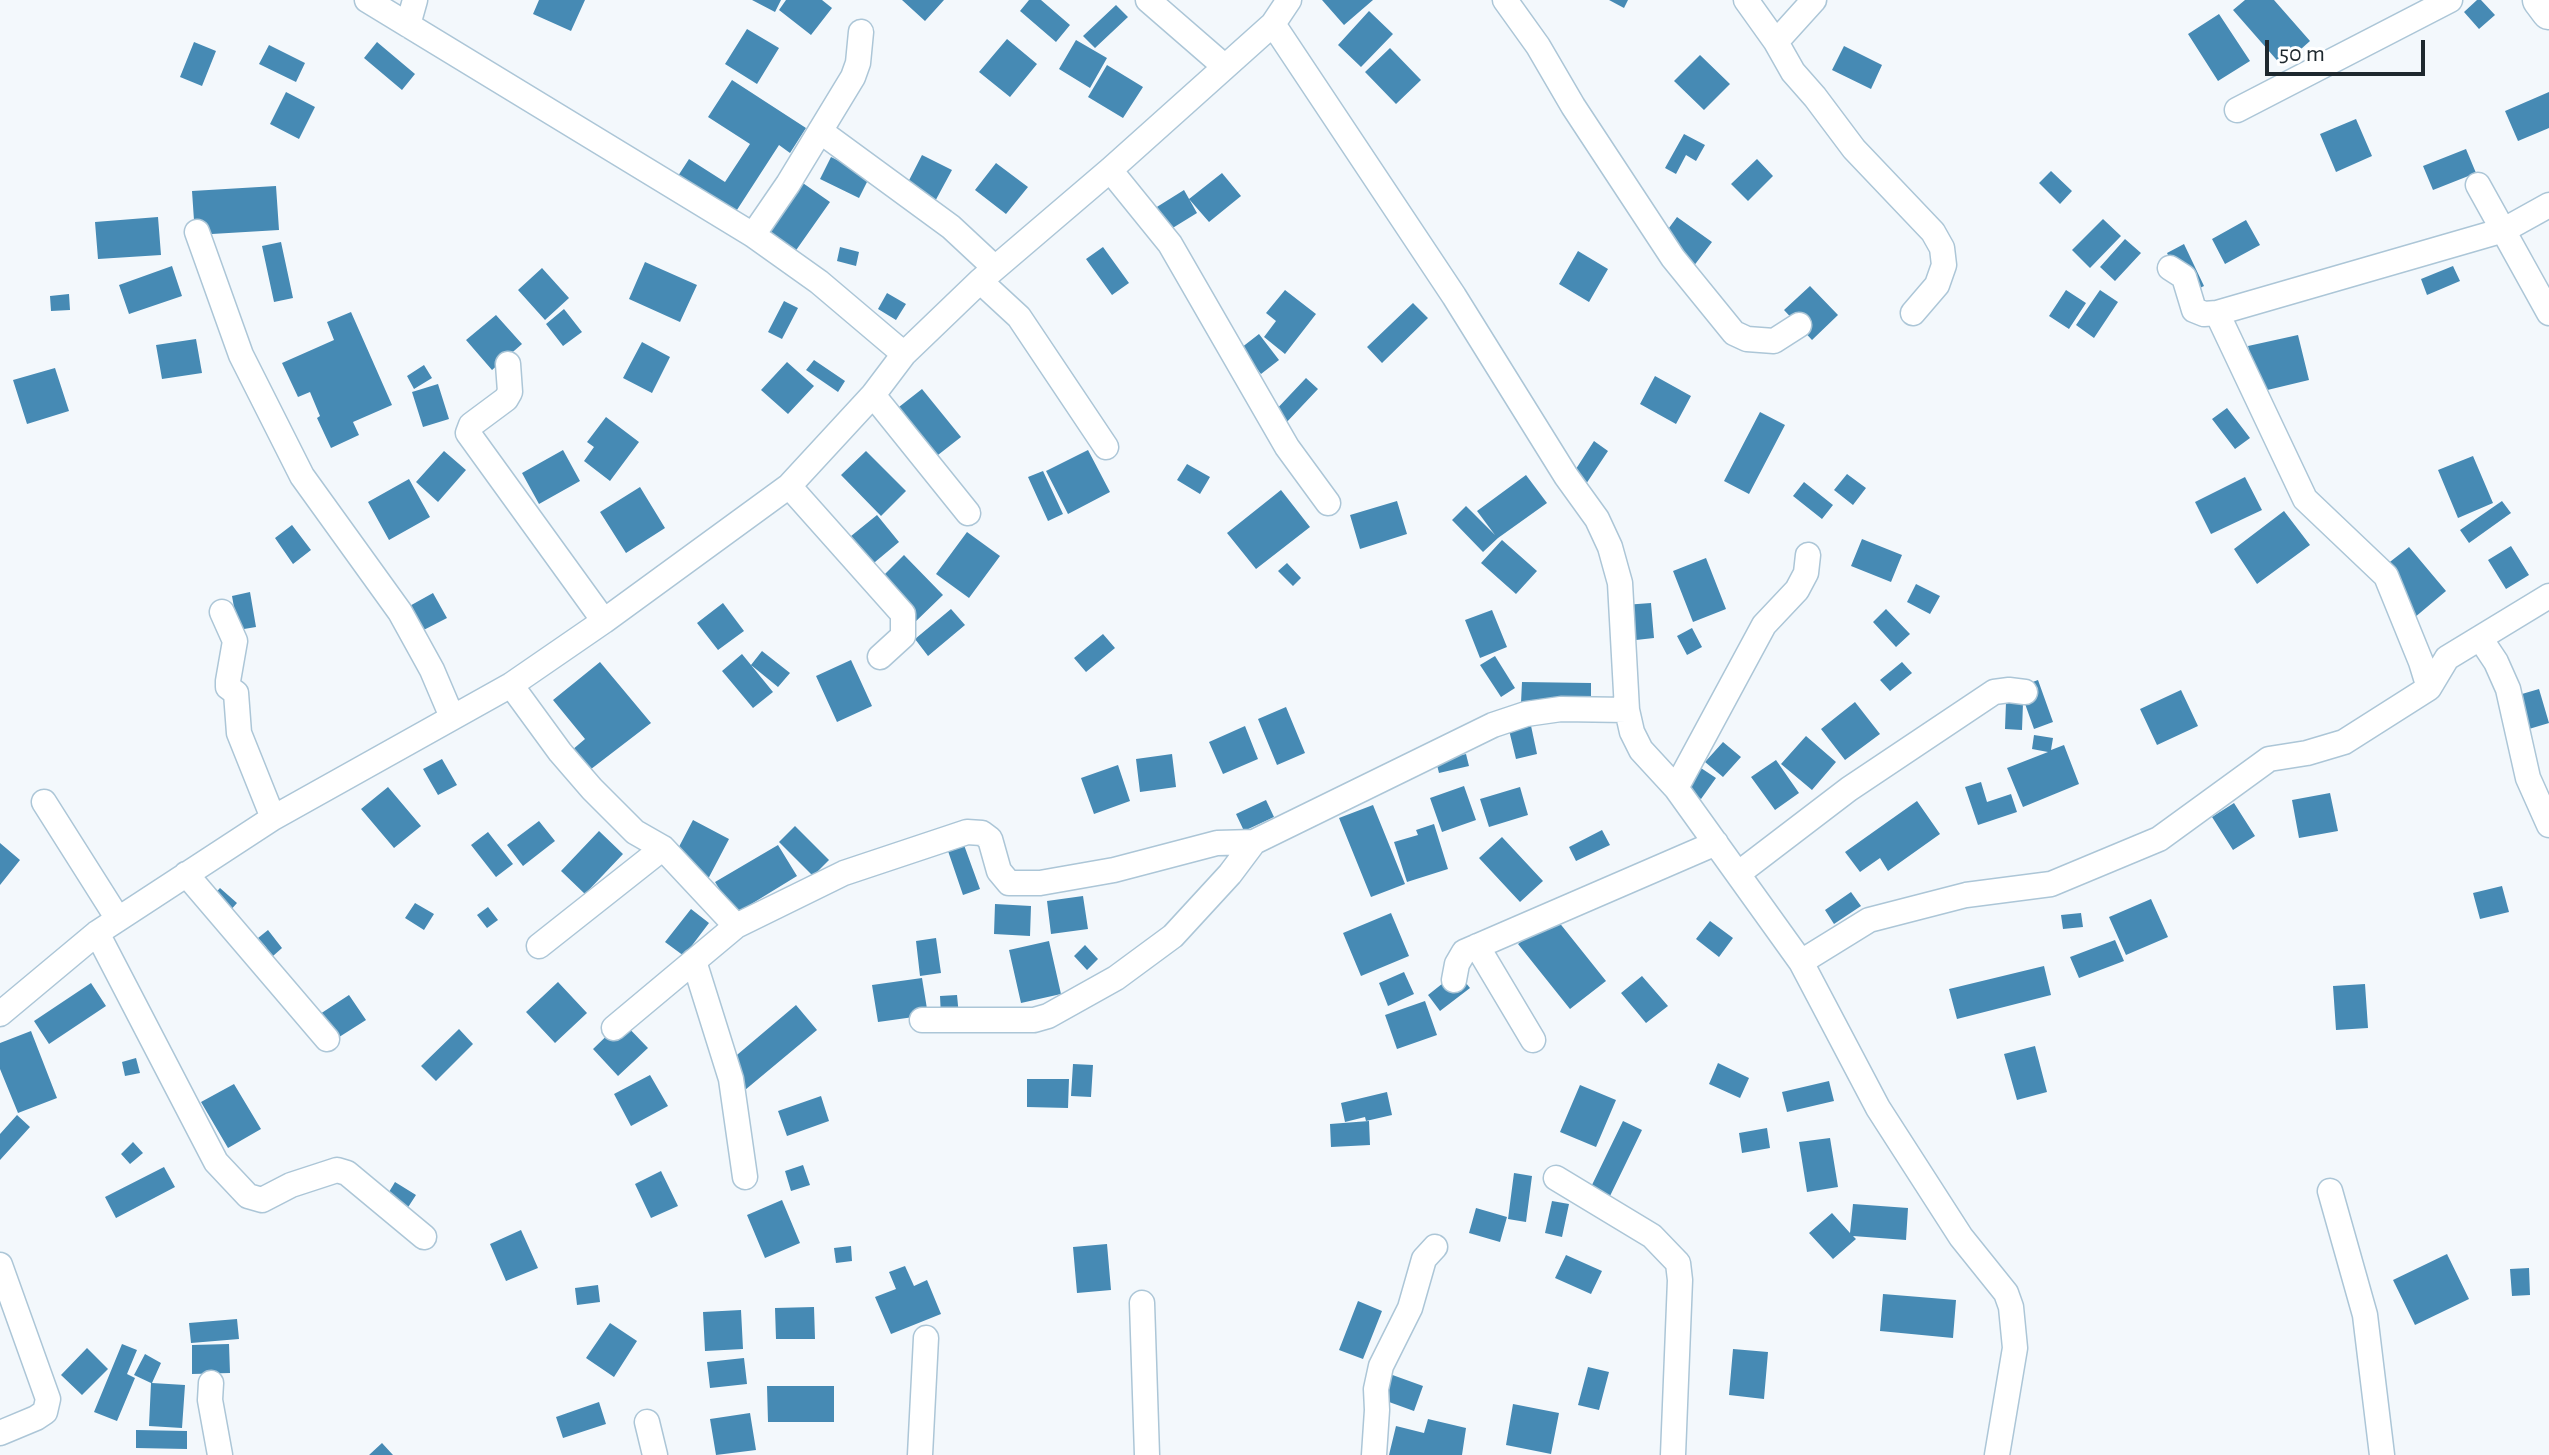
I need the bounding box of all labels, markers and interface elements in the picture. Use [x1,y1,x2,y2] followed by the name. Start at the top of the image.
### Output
[2269,24,2429,74] scale bar
[2279,42,2325,66] text: 50 m

